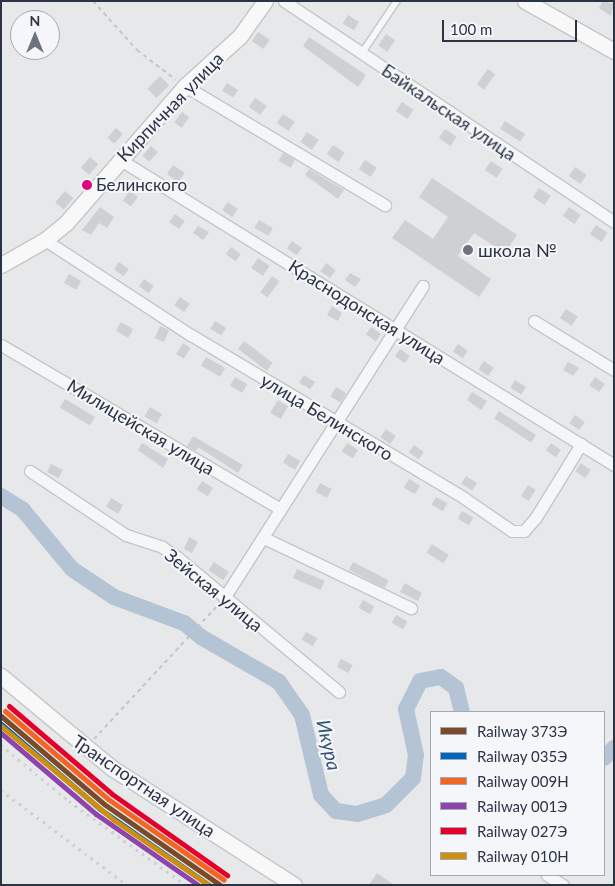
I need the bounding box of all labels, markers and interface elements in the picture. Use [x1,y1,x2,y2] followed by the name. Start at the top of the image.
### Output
[10,10,60,60] north arrow
[445,10,580,42] scale bar
[30,12,40,29] text: N
[450,20,492,38] text: 100 m
[112,48,228,166] street label: Кирпичная улица
[378,59,520,165] street label: Байкальская улица
[96,175,187,195] place label: Белинского
[82,180,92,190] marker: Белинского
[478,239,557,261] place label: школа №
[462,244,474,256] marker: школа №
[285,255,449,369] street label: Краснодонская улица
[257,369,397,465] street label: улица Белинского
[63,374,219,480] street label: Милицейская улица
[161,544,267,636] street label: Зейская улица
[430,711,605,876] legend
[312,717,346,773] water label: Икура
[477,722,567,740] text: Railway 373Э
[69,730,219,842] street label: Транспортная улица
[477,747,567,765] text: Railway 035Э
[477,772,569,790] text: Railway 009Н
[477,797,567,815] text: Railway 001Э
[477,822,567,840] text: Railway 027Э
[477,847,569,865] text: Railway 010Н

